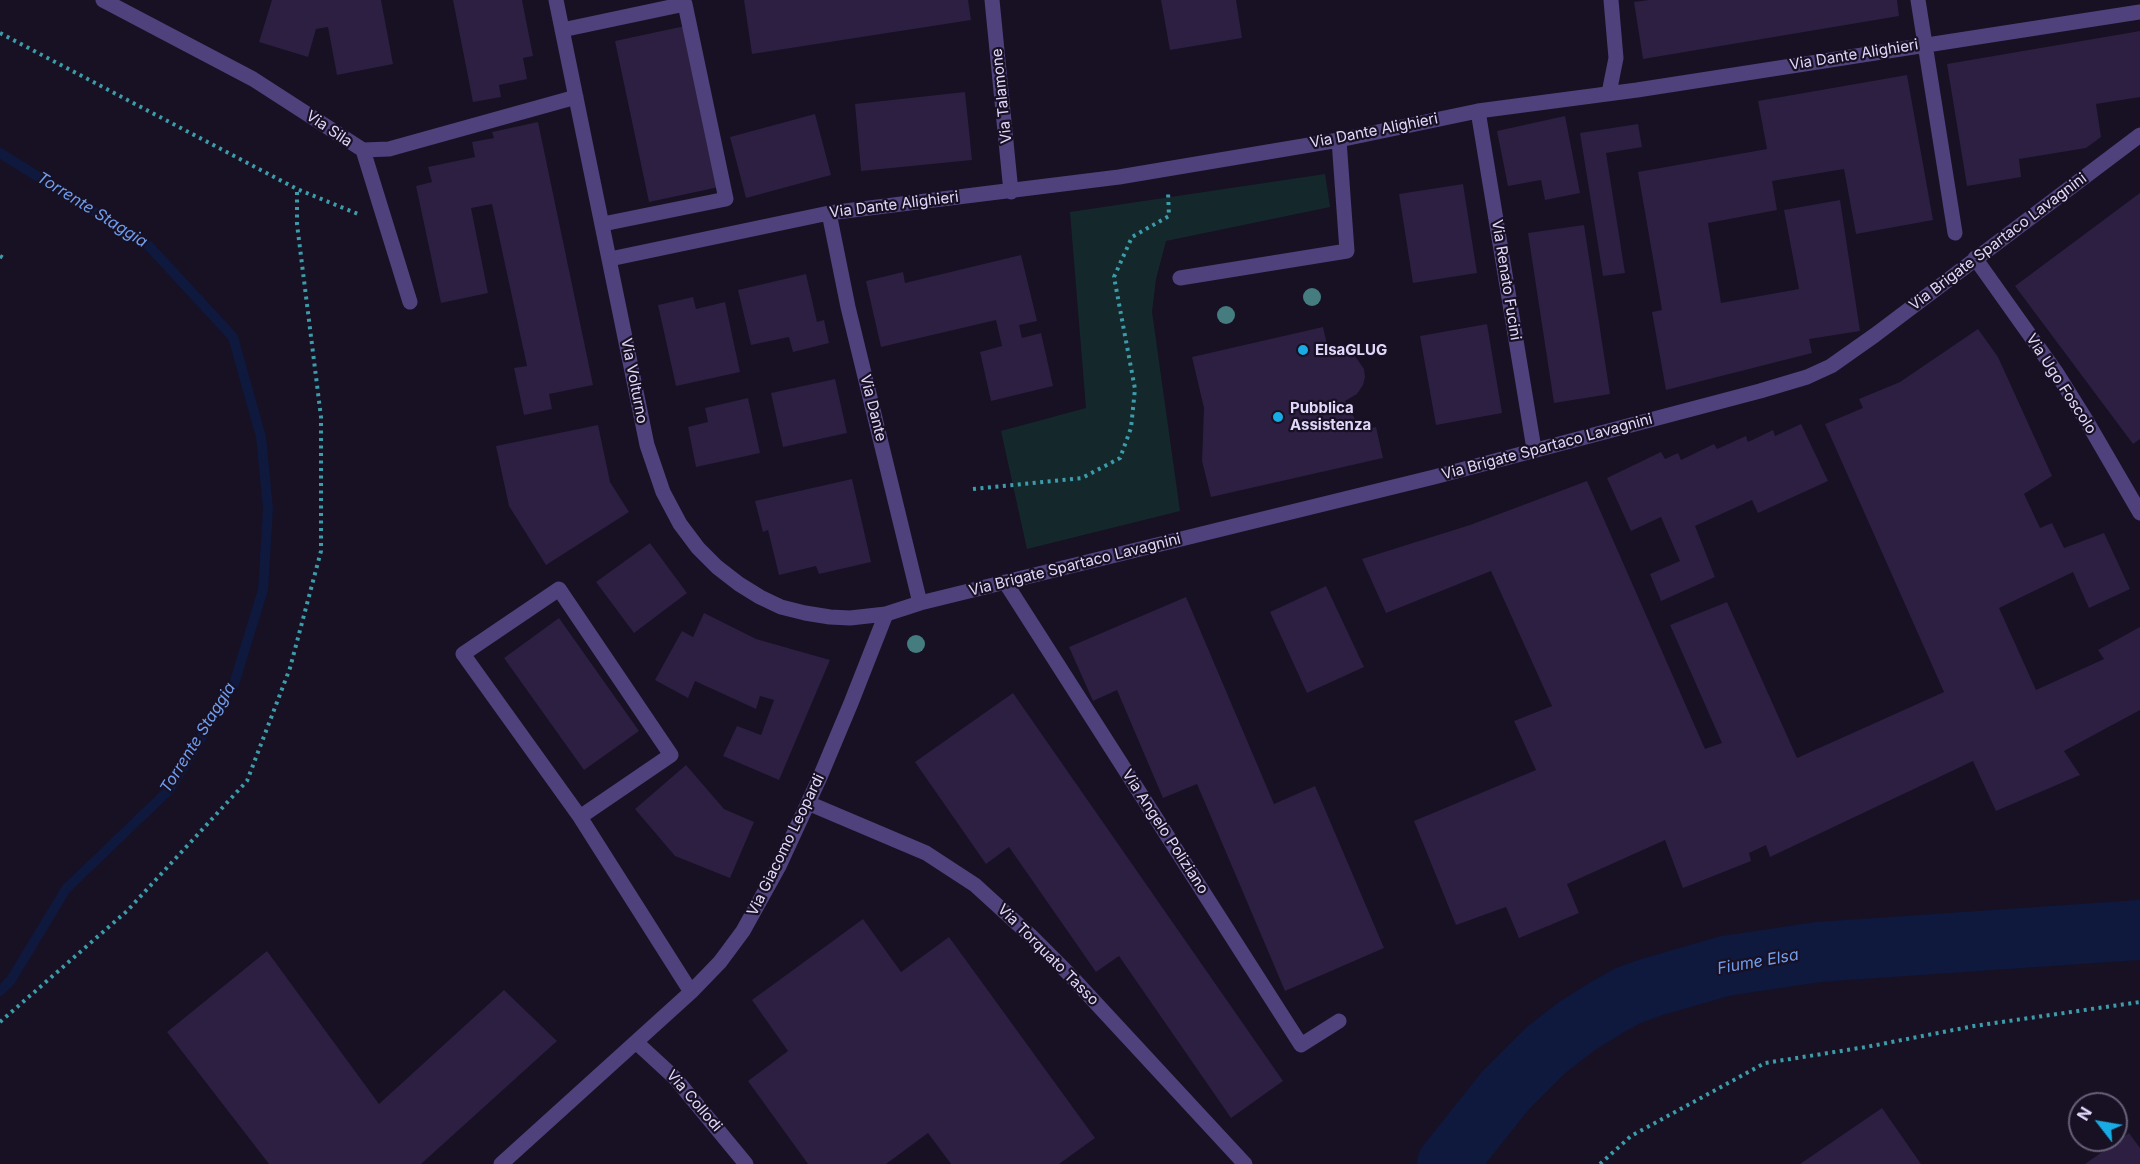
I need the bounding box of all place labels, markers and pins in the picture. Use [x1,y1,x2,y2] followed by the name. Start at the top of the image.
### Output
[1315,341,1387,359] place label: ElsaGLUG
[1296,343,1310,357] marker: ElsaGLUG
[1290,399,1371,434] place label: Pubblica Assistenza
[1271,410,1285,424] marker: Pubblica Assistenza

